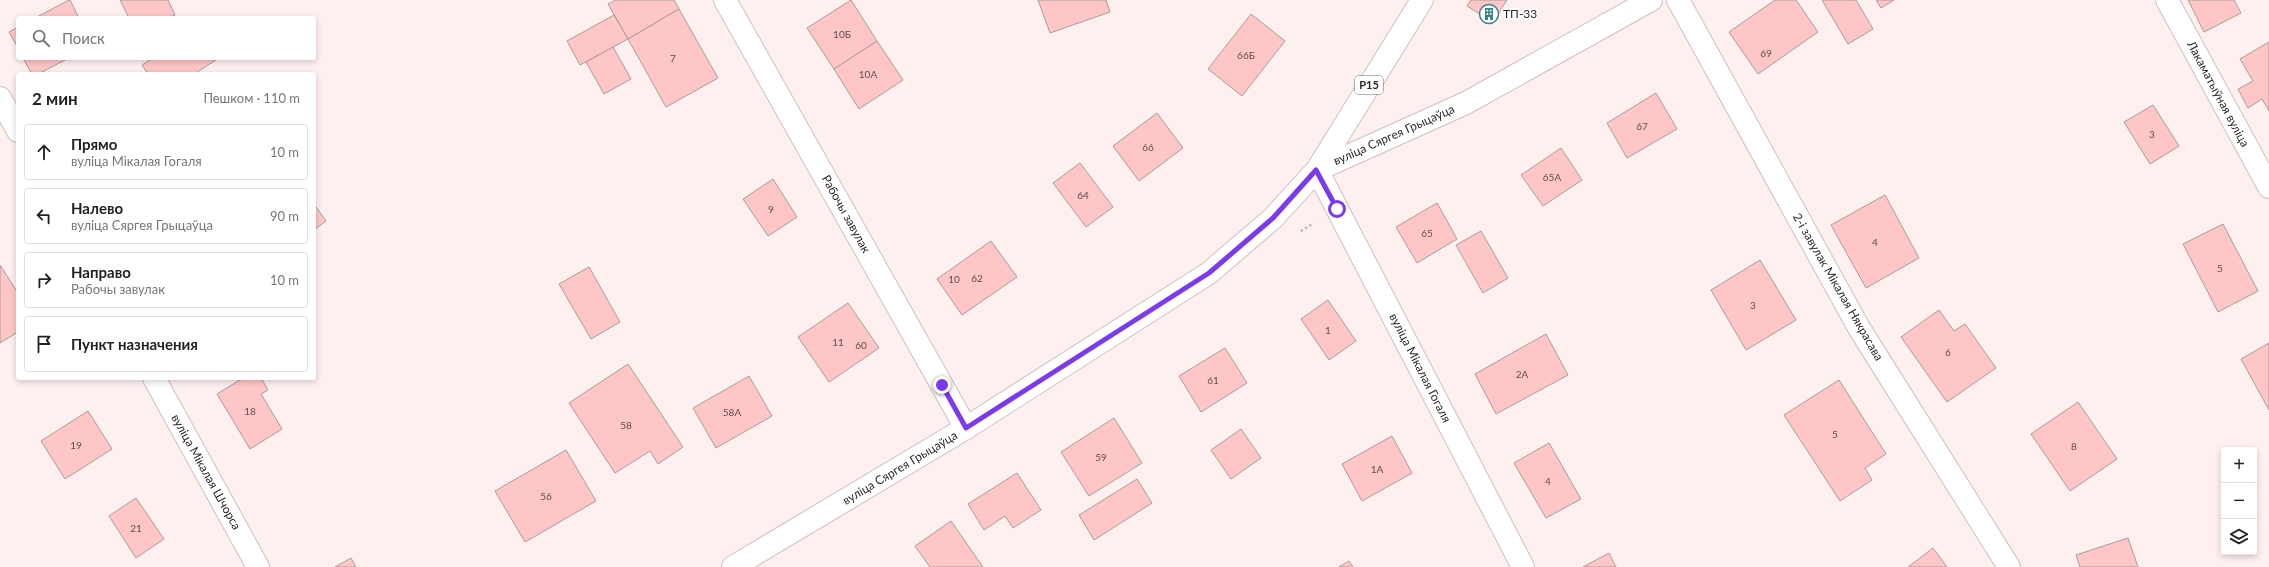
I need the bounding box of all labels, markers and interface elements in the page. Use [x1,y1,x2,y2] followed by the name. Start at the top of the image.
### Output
[1478,3,1500,25] building icon: ТП-33
[1503,6,1537,21] place label: ТП-33
[16,16,316,60] search box
[30,27,52,49] icon: search
[833,28,851,40] house number: 10Б
[62,29,105,47] text: Поиск
[2184,37,2253,149] street label: Лакаматыўная вуліца
[1760,47,1772,59] house number: 69
[1237,49,1255,61] house number: 66Б
[670,52,676,64] house number: 7
[859,68,877,80] house number: 10А
[1355,76,1383,94] road number: Р15
[32,88,78,109] text: 2 мин
[203,90,300,106] text: Пешком · 110 m
[1331,101,1457,168] street label: вуліца Сяргея Грыцаўца
[1636,120,1648,132] house number: 67
[2149,128,2155,140] house number: 3
[71,135,117,153] text: Прямо
[33,141,55,163] icon: ahead
[1142,141,1154,153] house number: 66
[270,144,299,160] text: 10 m
[71,153,202,169] text: вуліца Мікалая Гогаля
[1543,171,1561,183] house number: 65А
[819,172,874,256] street label: Рабочы завулак
[1077,189,1089,201] house number: 64
[71,199,123,217] text: Налево
[1328,200,1346,218] route start
[768,203,774,215] house number: 9
[33,205,55,227] icon: left
[270,208,299,224] text: 90 m
[1790,210,1887,363] street label: 2-і завулак Мікалая Някрасава
[71,217,213,233] text: вуліца Сяргея Грыцаўца
[1421,227,1433,239] house number: 65
[1872,236,1878,248] house number: 4
[2217,262,2223,274] house number: 5
[71,263,131,281] text: Направо
[33,269,55,291] icon: right
[270,272,299,288] text: 10 m
[971,272,983,284] house number: 62
[948,273,960,285] house number: 10
[71,281,165,297] text: Рабочы завулак
[1750,299,1756,311] house number: 3
[1386,311,1455,425] street label: вуліца Мікалая Гогаля
[1325,324,1331,336] house number: 1
[33,333,55,355] icon: arrive
[71,335,198,353] text: Пункт назначения
[832,336,844,348] house number: 11
[855,339,867,351] house number: 60
[1945,346,1951,358] house number: 6
[1516,368,1529,380] house number: 2А
[1207,374,1219,386] house number: 61
[933,376,951,394] route end
[244,405,256,417] house number: 18
[723,406,741,418] house number: 58А
[168,411,244,532] street label: вуліца Мікалая Шчорса
[620,419,632,431] house number: 58
[840,427,960,508] street label: вуліца Сяргея Грыцаўца
[1832,428,1838,440] house number: 5
[70,439,82,451] house number: 19
[2071,440,2077,452] house number: 8
[2221,447,2257,555] map controls
[2221,447,2257,483] button: +
[1095,451,1107,463] house number: 59
[1371,463,1384,475] house number: 1А
[1545,475,1551,487] house number: 4
[2221,483,2257,519] button: −
[540,490,552,502] house number: 56
[2221,519,2257,555] button: layers
[130,522,142,534] house number: 21

